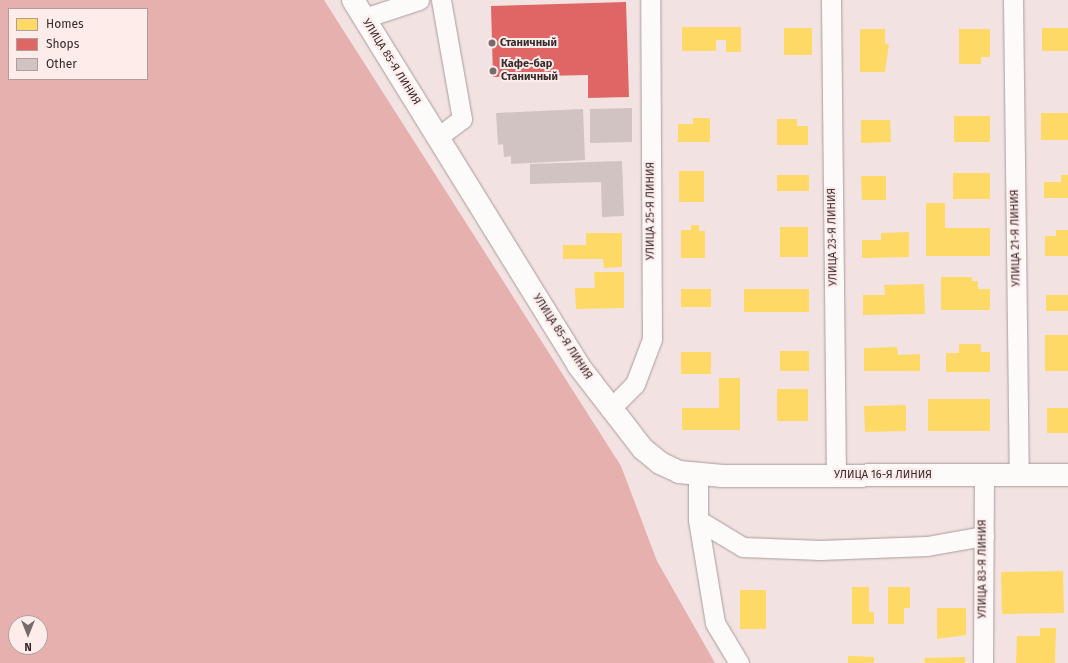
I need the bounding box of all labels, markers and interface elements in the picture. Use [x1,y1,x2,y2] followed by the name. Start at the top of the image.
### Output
[8,8,148,80] legend
[46,17,84,31] text: Homes
[359,17,423,107] street label: УЛИЦА 85-Я ЛИНИЯ
[500,36,557,50] place label: Станичный
[46,37,79,51] text: Shops
[487,38,497,48] marker: Станичный
[46,57,77,71] text: Other
[501,58,558,84] place label: Кафе-бар Станичный
[488,66,498,76] marker: Кафе-бар Станичный
[644,162,658,260] street label: УЛИЦА 25-Я ЛИНИЯ
[826,188,840,286] street label: УЛИЦА 23-Я ЛИНИЯ
[1009,189,1023,287] street label: УЛИЦА 21-Я ЛИНИЯ
[530,292,594,382] street label: УЛИЦА 85-Я ЛИНИЯ
[834,468,932,482] street label: УЛИЦА 16-Я ЛИНИЯ
[976,520,990,618] street label: УЛИЦА 83-Я ЛИНИЯ
[8,615,48,655] north arrow
[24,640,32,653] text: N

